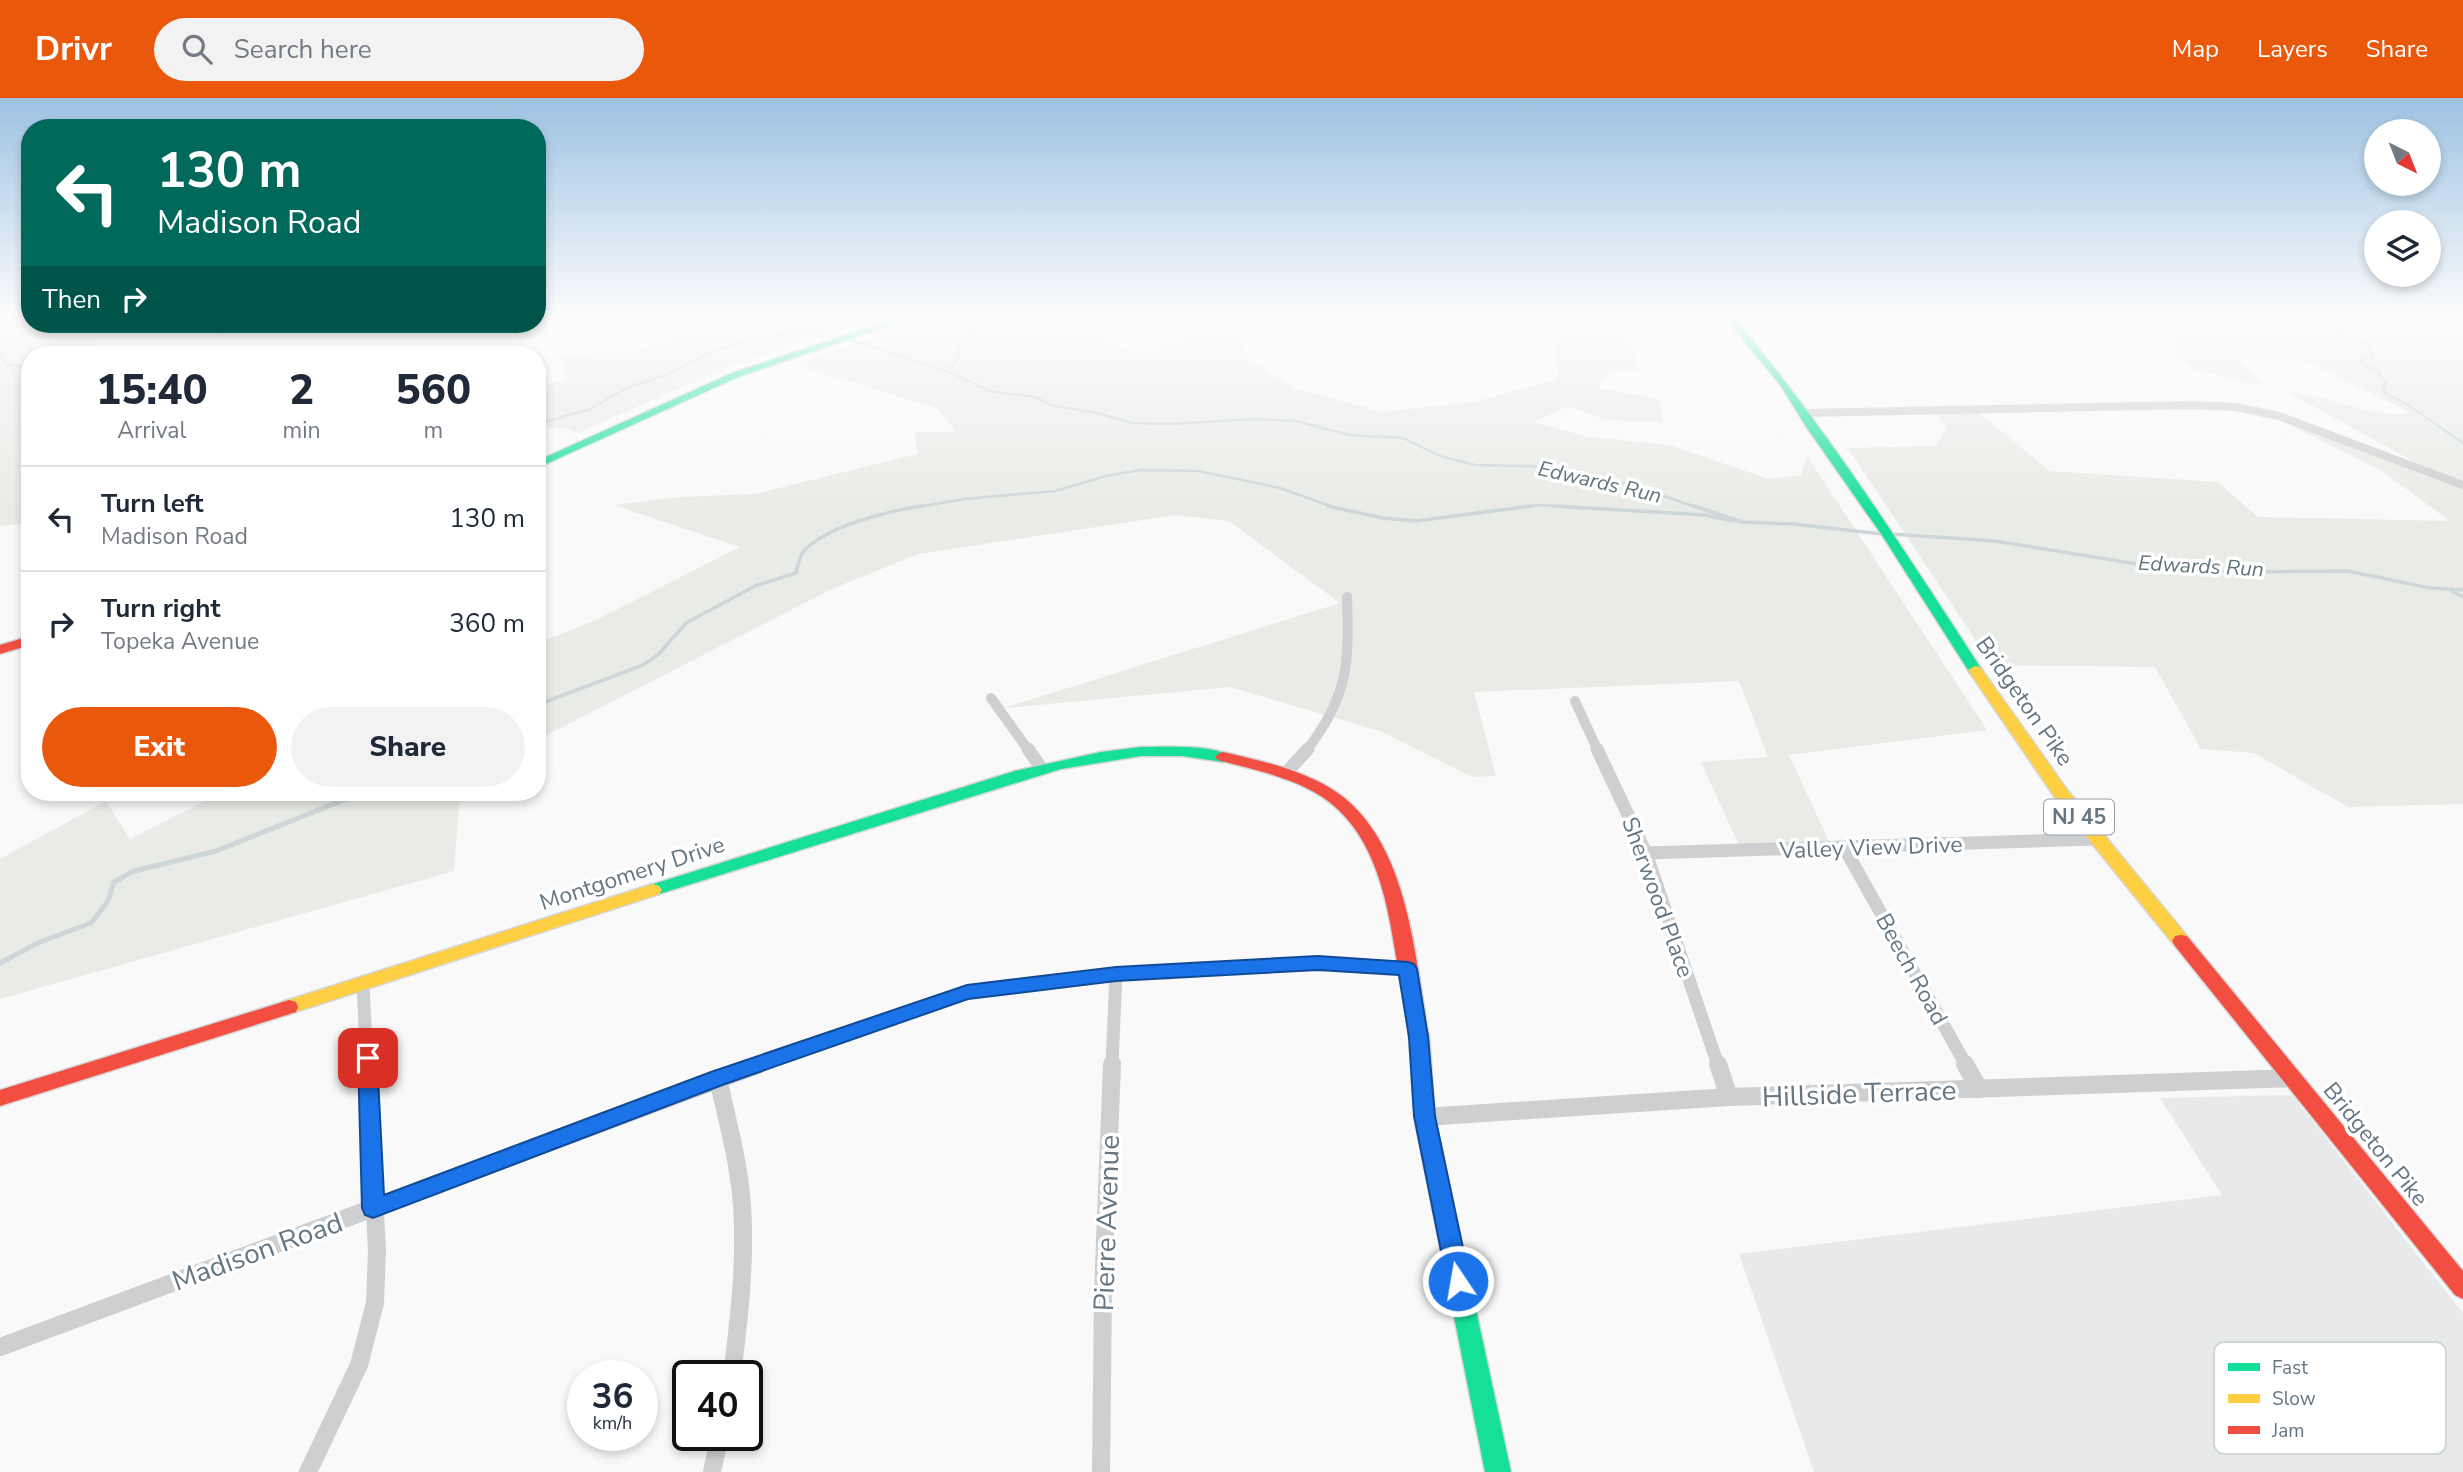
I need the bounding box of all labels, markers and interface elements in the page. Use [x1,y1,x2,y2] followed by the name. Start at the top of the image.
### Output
[154,18,644,81] search box
[35,27,112,72] text: Drivr
[178,30,216,68] icon: search
[234,32,372,67] text: Search here
[2172,33,2219,65] text: Map
[2257,33,2328,65] text: Layers
[2366,33,2428,65] text: Share
[2364,119,2441,196] north arrow
[2364,119,2441,287] map controls
[157,137,301,204] text: 130 m
[42,147,133,238] icon: left
[157,201,361,244] text: Madison Road
[2364,210,2441,287] button: layers
[115,280,153,318] icon: right
[42,282,101,317] text: Then
[96,362,208,419] text: 15:40
[289,362,314,419] text: 2
[396,362,471,419] text: 560
[117,415,186,446] text: Arrival
[283,415,321,446] text: min
[423,415,443,446] text: m
[1536,454,1664,510] water label: Edwards Run
[101,486,204,521] text: Turn left
[42,500,80,538] icon: left
[449,501,525,536] text: 130 m
[101,521,248,552] text: Madison Road
[2137,549,2265,583] water label: Edwards Run
[101,591,220,626] text: Turn right
[42,605,80,643] icon: right
[449,606,525,641] text: 360 m
[101,626,259,657] text: Topeka Avenue
[1969,630,2081,772] street label: Bridgeton Pike
[42,707,277,787] button: Exit
[291,707,525,787] button: Share
[2044,800,2114,834] road number: NJ 45
[1614,813,1701,982] street label: Sherwood Place
[536,829,729,918] street label: Montgomery Drive
[1778,829,1963,866] street label: Valley View Drive
[1868,908,1955,1031] street label: Beech Road
[338,1028,398,1088] pin
[349,1039,387,1077] icon: arrive
[1761,1072,1957,1116] street label: Hillside Terrace
[2316,1076,2435,1213] street label: Bridgeton Pike
[1085,1134,1129,1312] street label: Pierre Avenue
[167,1203,348,1300] street label: Madison Road
[1421,1244,1495,1318] position arrow
[2214,1342,2446,1454] legend
[2272,1355,2308,1381] text: Fast
[672,1360,763,1451] speed limit sign: 40
[591,1373,634,1420] text: 36
[2272,1386,2316,1412] text: Slow
[593,1411,632,1435] text: km/h
[2271,1418,2305,1444] text: Jam

